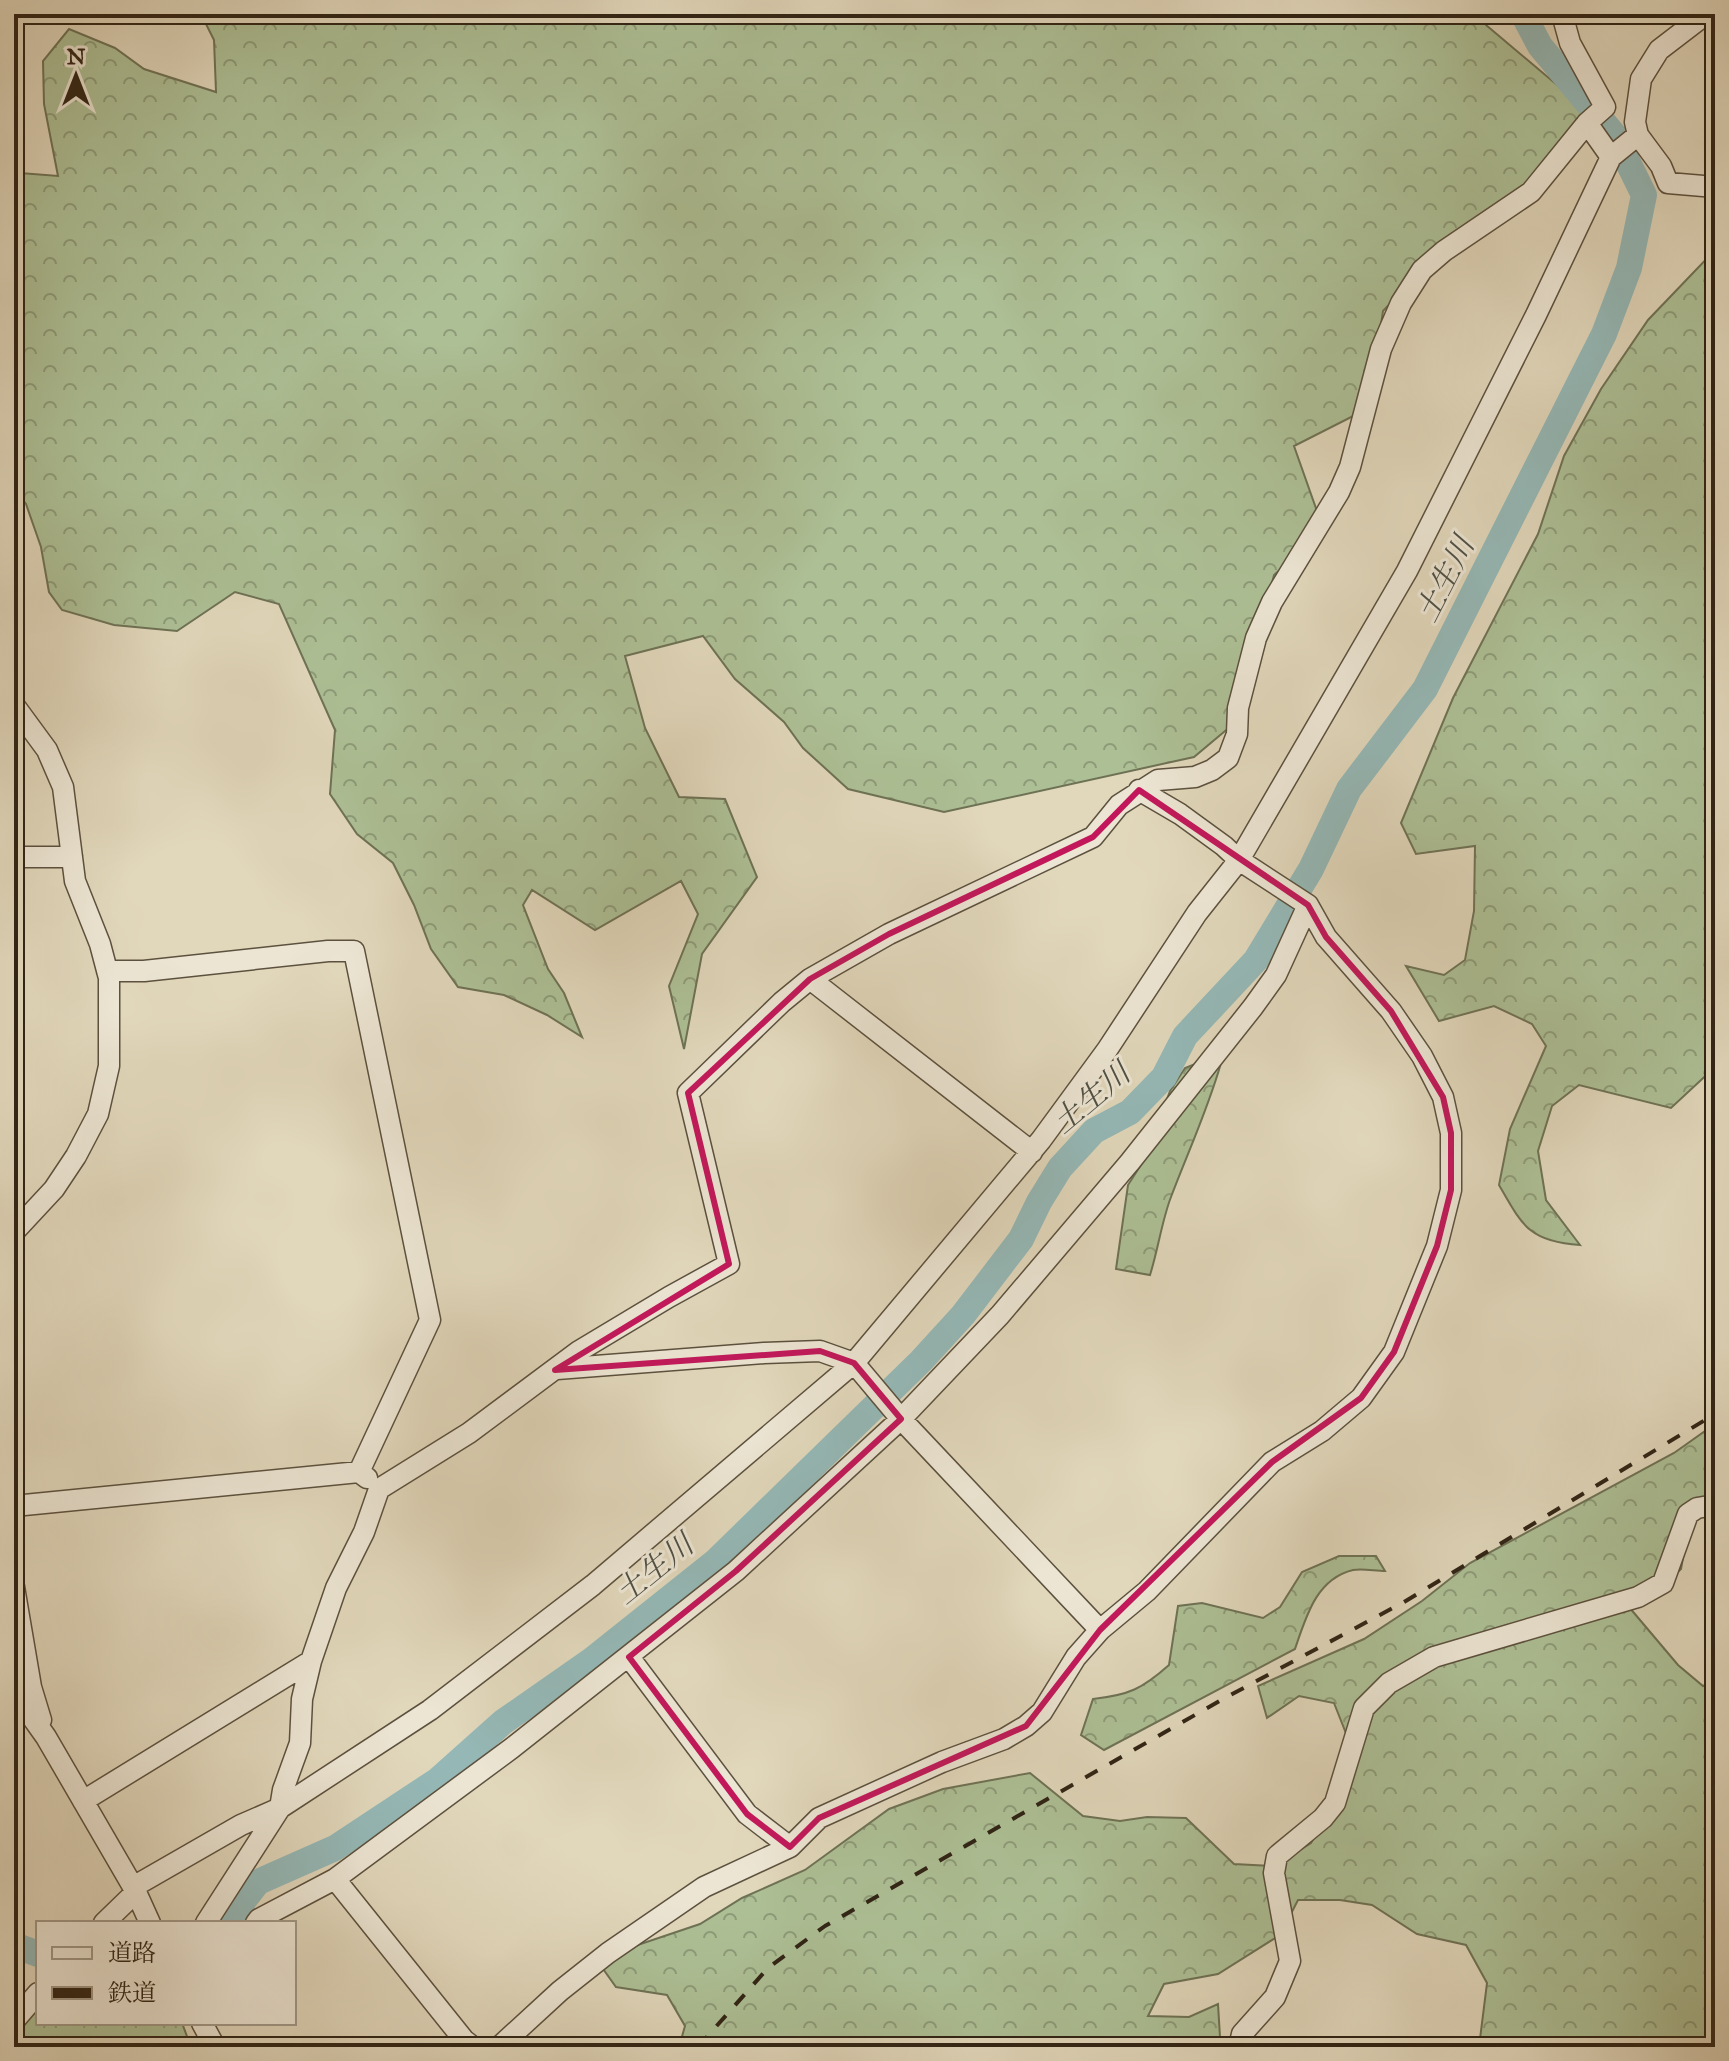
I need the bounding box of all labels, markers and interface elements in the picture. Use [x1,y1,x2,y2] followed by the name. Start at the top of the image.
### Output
[36,36,116,116] north arrow
[67,43,86,70] text: N
[1409,528,1483,627] water label: 土生川
[1045,1053,1139,1141] water label: 土生川
[608,1525,703,1611] water label: 土生川
[36,1921,296,2025] legend
[108,1938,156,1968] text: 道路
[108,1978,156,2008] text: 鉄道

